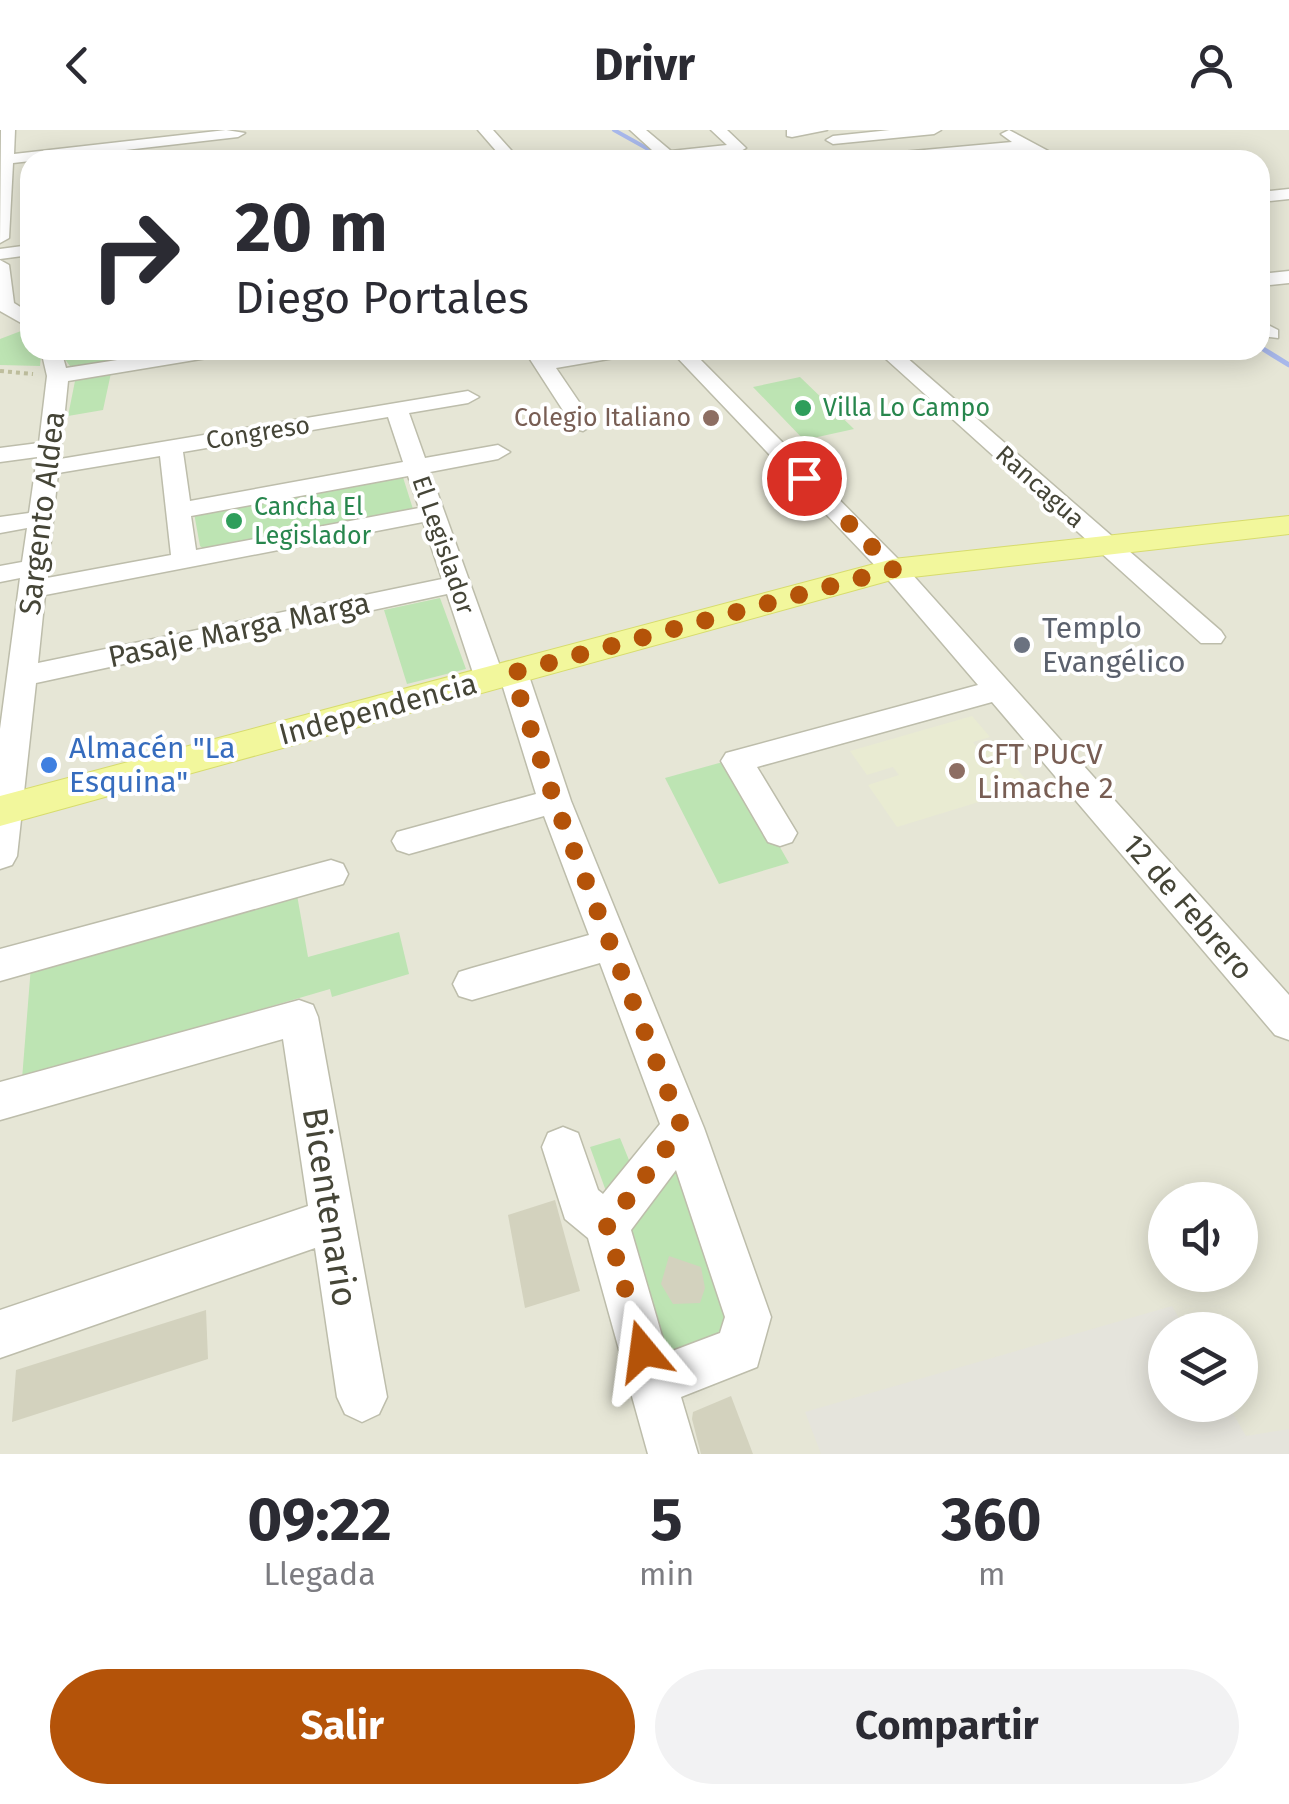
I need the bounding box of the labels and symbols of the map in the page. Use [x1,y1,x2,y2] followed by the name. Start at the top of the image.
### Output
[823,393,990,423] place label: Villa Lo Campo
[792,397,814,419] marker: Villa Lo Campo
[514,403,691,433] place label: Colegio Italiano
[700,407,722,429] marker: Colegio Italiano
[12,409,72,617] street label: Sargento Aldea
[204,410,312,456] street label: Congreso
[762,436,847,521] pin
[989,439,1091,535] street label: Rancagua
[405,472,481,618] street label: El Legislador
[254,492,372,551] place label: Cancha El Legislador
[223,510,245,532] marker: Cancha El Legislador
[105,585,373,675] street label: Pasaje Marga Marga
[1042,610,1186,680] place label: Templo Evangélico
[1011,634,1033,656] marker: Templo Evangélico
[275,665,481,753] street label: Independencia
[69,730,236,800] place label: Almacén "La Esquina"
[977,736,1114,806] place label: CFT PUCV Limache 2
[38,754,60,776] marker: Almacén "La Esquina"
[946,760,968,782] marker: CFT PUCV Limache 2
[1115,827,1261,987] street label: 12 de Febrero
[294,1104,366,1310] street label: Bicentenario
[591,1299,695,1403] position arrow

